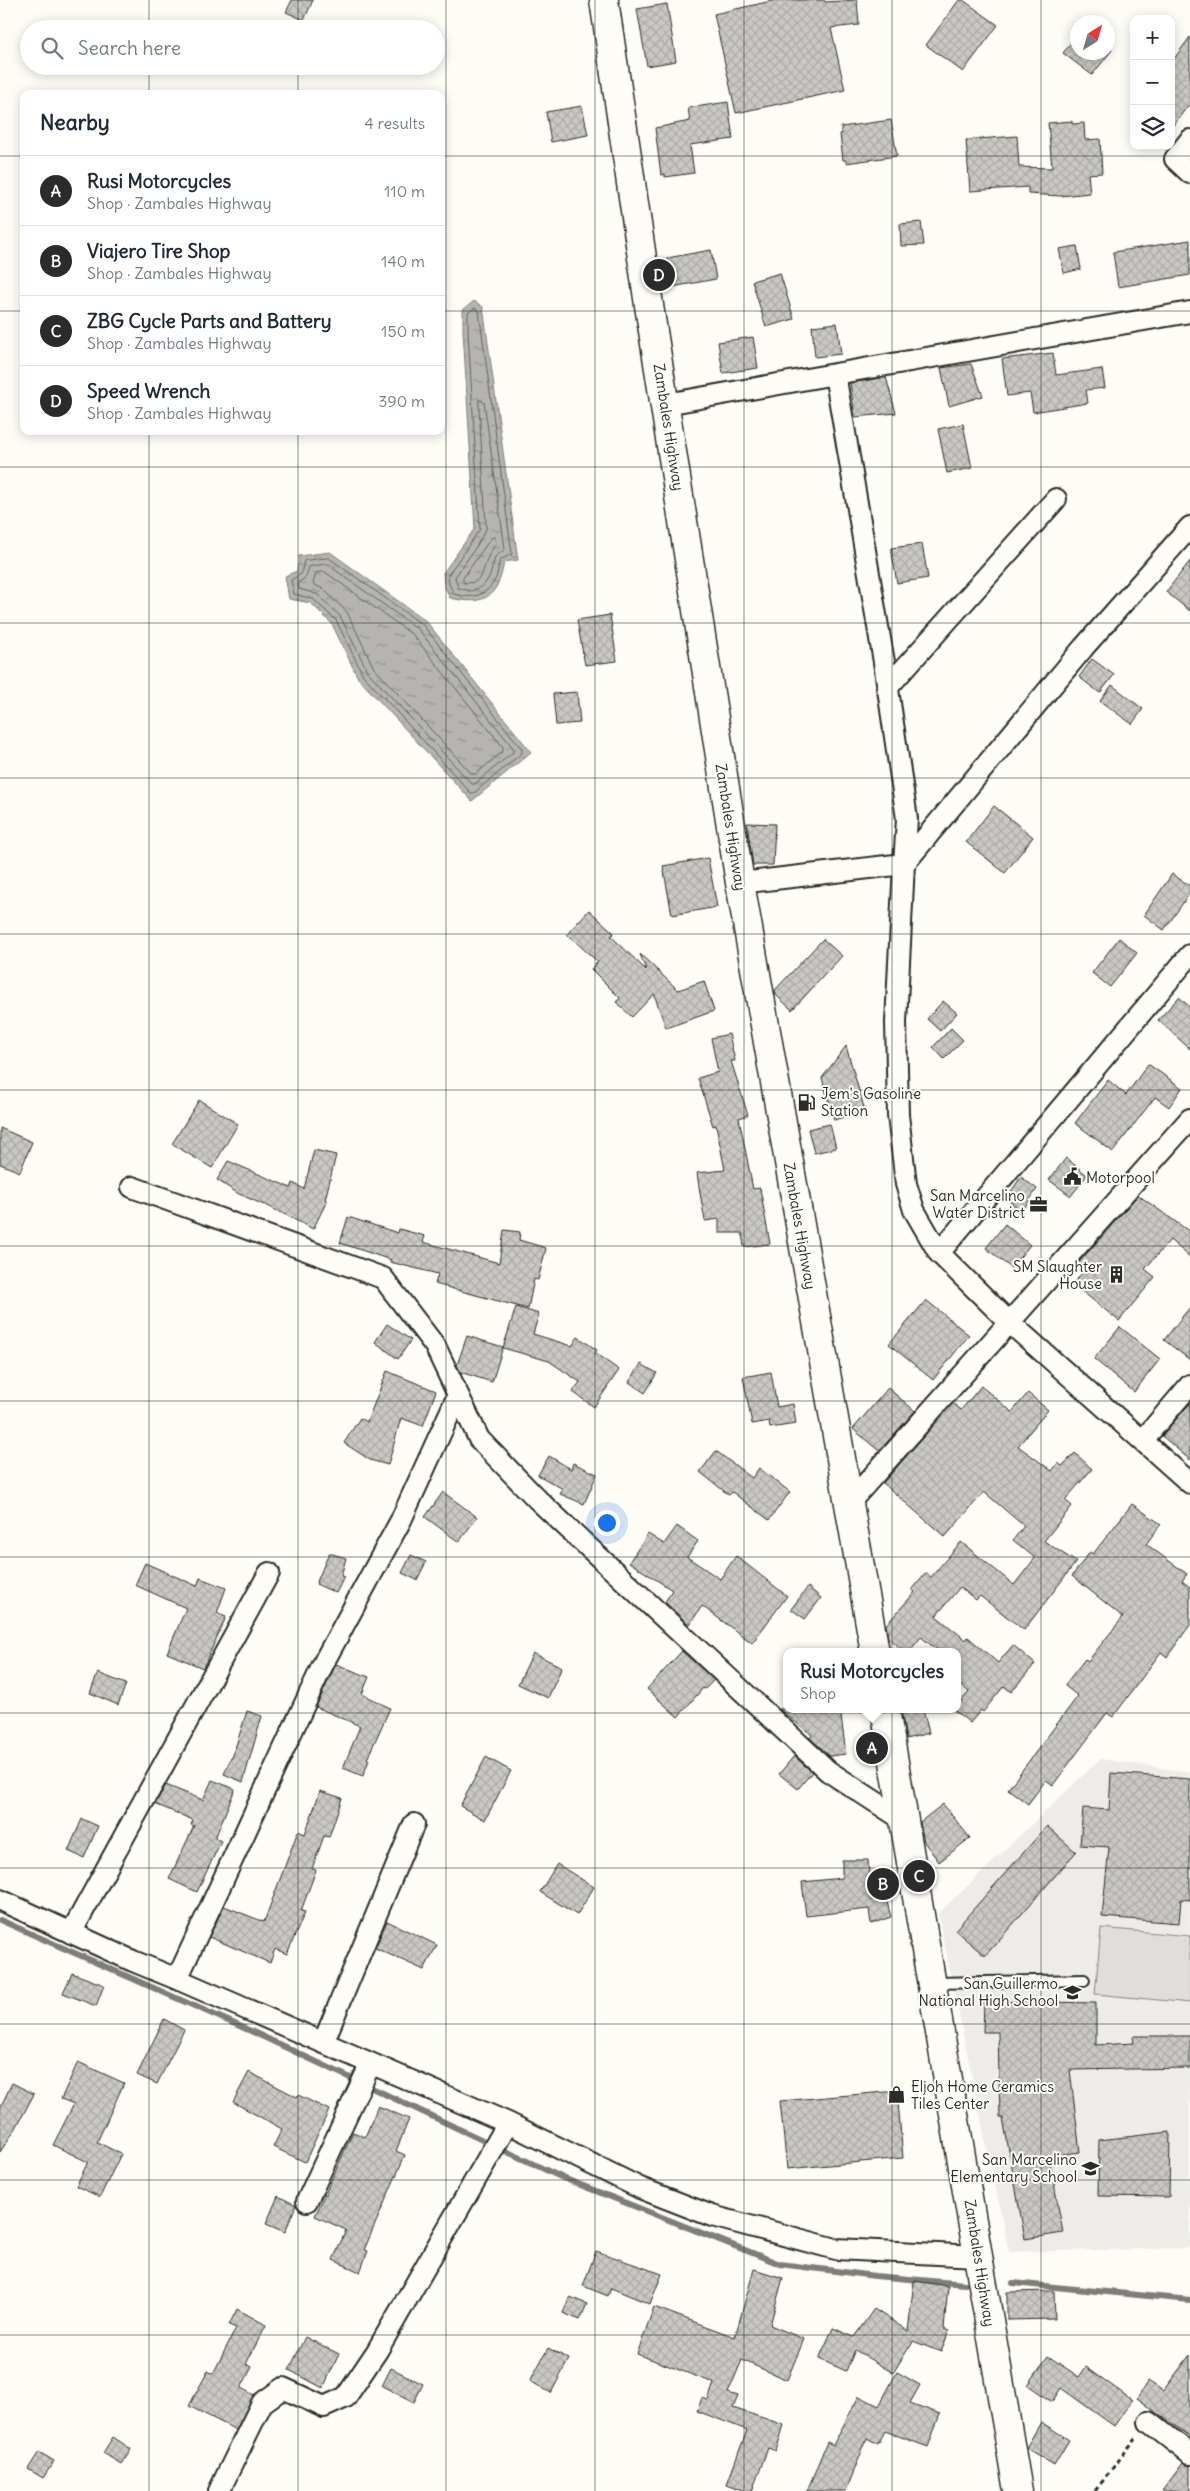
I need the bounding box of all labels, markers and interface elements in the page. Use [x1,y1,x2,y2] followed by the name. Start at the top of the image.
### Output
[1070,15,1115,60] north arrow
[1130,15,1175,150] map controls
[1130,15,1175,60] button: +
[20,20,445,75] search box
[38,34,66,62] icon: search
[78,36,181,60] text: Search here
[1130,60,1175,105] button: −
[1130,105,1175,150] button: layers
[40,109,110,136] text: Nearby
[364,113,425,133] text: 4 results
[87,169,231,193] text: Rusi Motorcycles
[51,181,61,201] text: A
[384,181,425,201] text: 110 m
[87,193,272,213] text: Shop · Zambales Highway
[87,239,230,263] text: Viajero Tire Shop
[51,251,61,271] text: B
[381,251,425,271] text: 140 m
[643,256,675,294] pin: D
[87,263,272,283] text: Shop · Zambales Highway
[87,309,332,333] text: ZBG Cycle Parts and Battery
[51,321,61,341] text: C
[381,321,425,341] text: 150 m
[87,333,272,353] text: Shop · Zambales Highway
[650,362,688,492] street label: Zambales Highway
[87,379,210,403] text: Speed Wrench
[50,391,62,411] text: D
[378,391,425,411] text: 390 m
[87,403,272,423] text: Shop · Zambales Highway
[712,762,750,892] street label: Zambales Highway
[821,1084,921,1120] place label: Jem's Gasoline Station
[797,1092,817,1112] fuel station icon: Jem's Gasoline Station
[779,1161,821,1291] street label: Zambales Highway
[1062,1167,1082,1187] public building icon: Motorpool
[1086,1168,1155,1187] place label: Motorpool
[930,1186,1025,1222] place label: San Marcelino Water District
[1029,1194,1049,1214] office icon: San Marcelino Water District
[1013,1257,1102,1293] place label: SM Slaughter House
[1106,1265,1126,1285] building icon: SM Slaughter House
[594,1510,620,1536] your location
[783,1648,961,1713] popup
[800,1659,944,1683] text: Rusi Motorcycles
[800,1683,836,1703] text: Shop
[856,1729,888,1767] pin: A
[903,1857,935,1895] pin: C
[867,1865,899,1903] pin: B
[919,1974,1058,2010] place label: San Guillermo National High School
[1062,1982,1082,2002] school or university icon: San Guillermo National High School
[911,2077,1054,2113] place label: Eljoh Home Ceramics Tiles Center
[887,2085,907,2105] shop icon: Eljoh Home Ceramics Tiles Center
[950,2150,1077,2186] place label: San Marcelino Elementary School
[1081,2158,1101,2178] school or university icon: San Marcelino Elementary School
[961,2198,999,2328] street label: Zambales Highway

